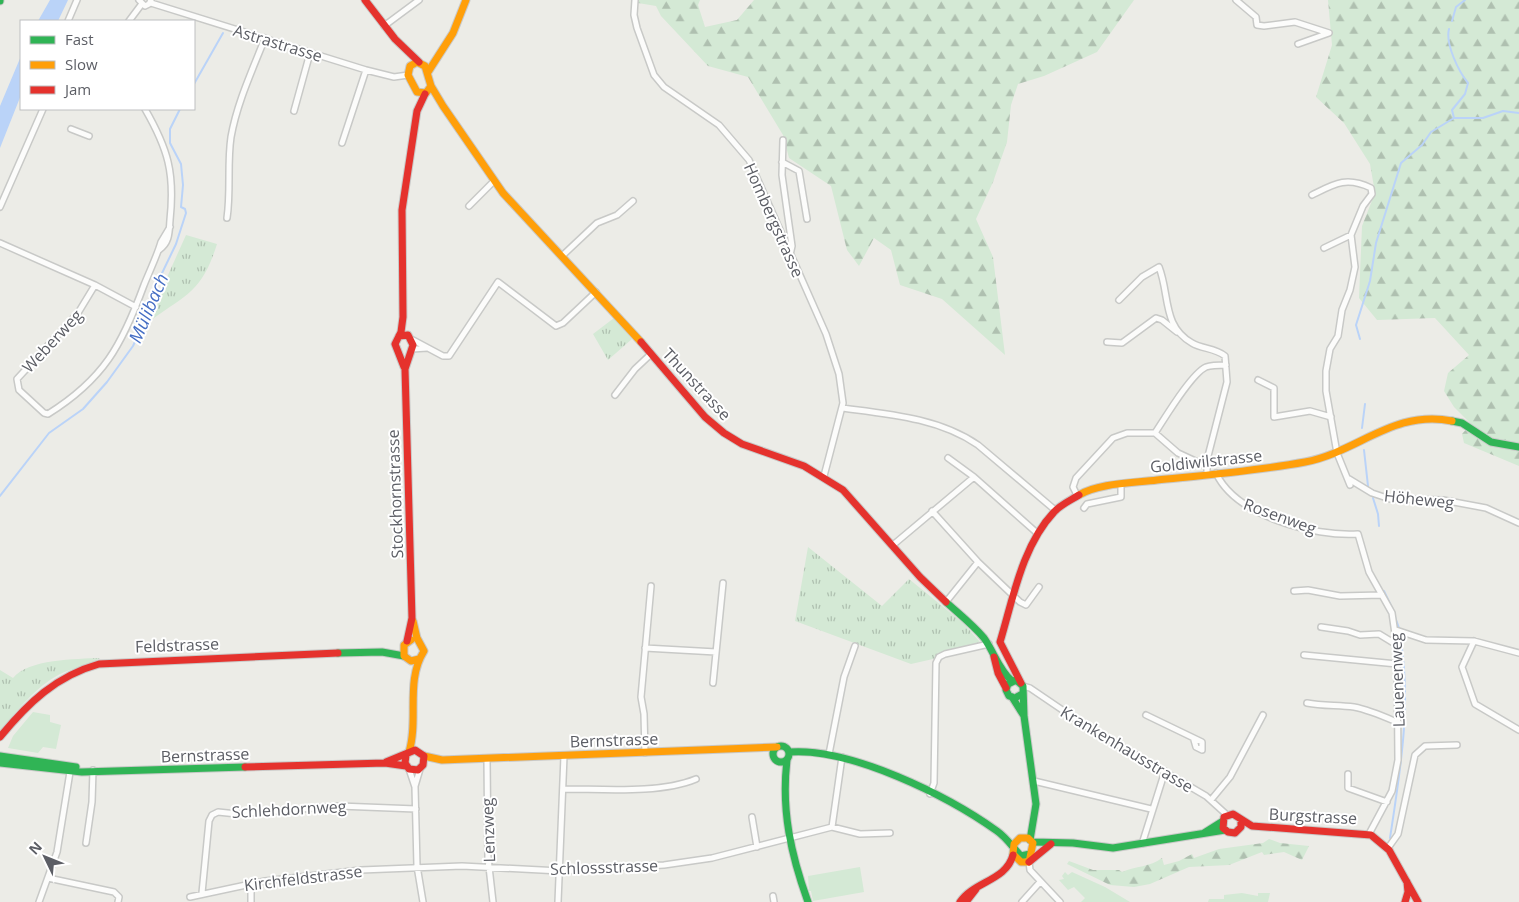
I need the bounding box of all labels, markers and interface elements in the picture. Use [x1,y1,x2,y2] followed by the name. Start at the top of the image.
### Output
[231,19,325,67] street label: Astrastrasse
[20,20,195,110] legend
[65,29,94,49] text: Fast
[65,54,98,74] text: Slow
[63,79,91,99] text: Jam
[739,159,809,281] street label: Hombergstrasse
[123,269,173,347] water label: Mülibach
[17,304,87,377] street label: Weberweg
[658,343,736,425] street label: Thunstrasse
[382,429,408,559] street label: Stockhornstrasse
[1149,444,1263,478] street label: Goldiwilstrasse
[1383,484,1455,514] street label: Höheweg
[1241,493,1320,539] street label: Rosenweg
[1384,632,1410,728] street label: Lauenenweg
[135,633,219,657] street label: Feldstrasse
[1056,701,1198,797] street label: Krankenhausstrasse
[569,727,659,753] street label: Bernstrasse
[160,742,250,768] street label: Bernstrasse
[231,795,347,823] street label: Schlehdornweg
[476,797,500,863] street label: Lenzweg
[1268,803,1358,829] street label: Burgstrasse
[20,832,70,882] north arrow
[24,837,46,858] text: N
[550,854,658,880] street label: Schlossstrasse
[243,860,363,896] street label: Kirchfeldstrasse

